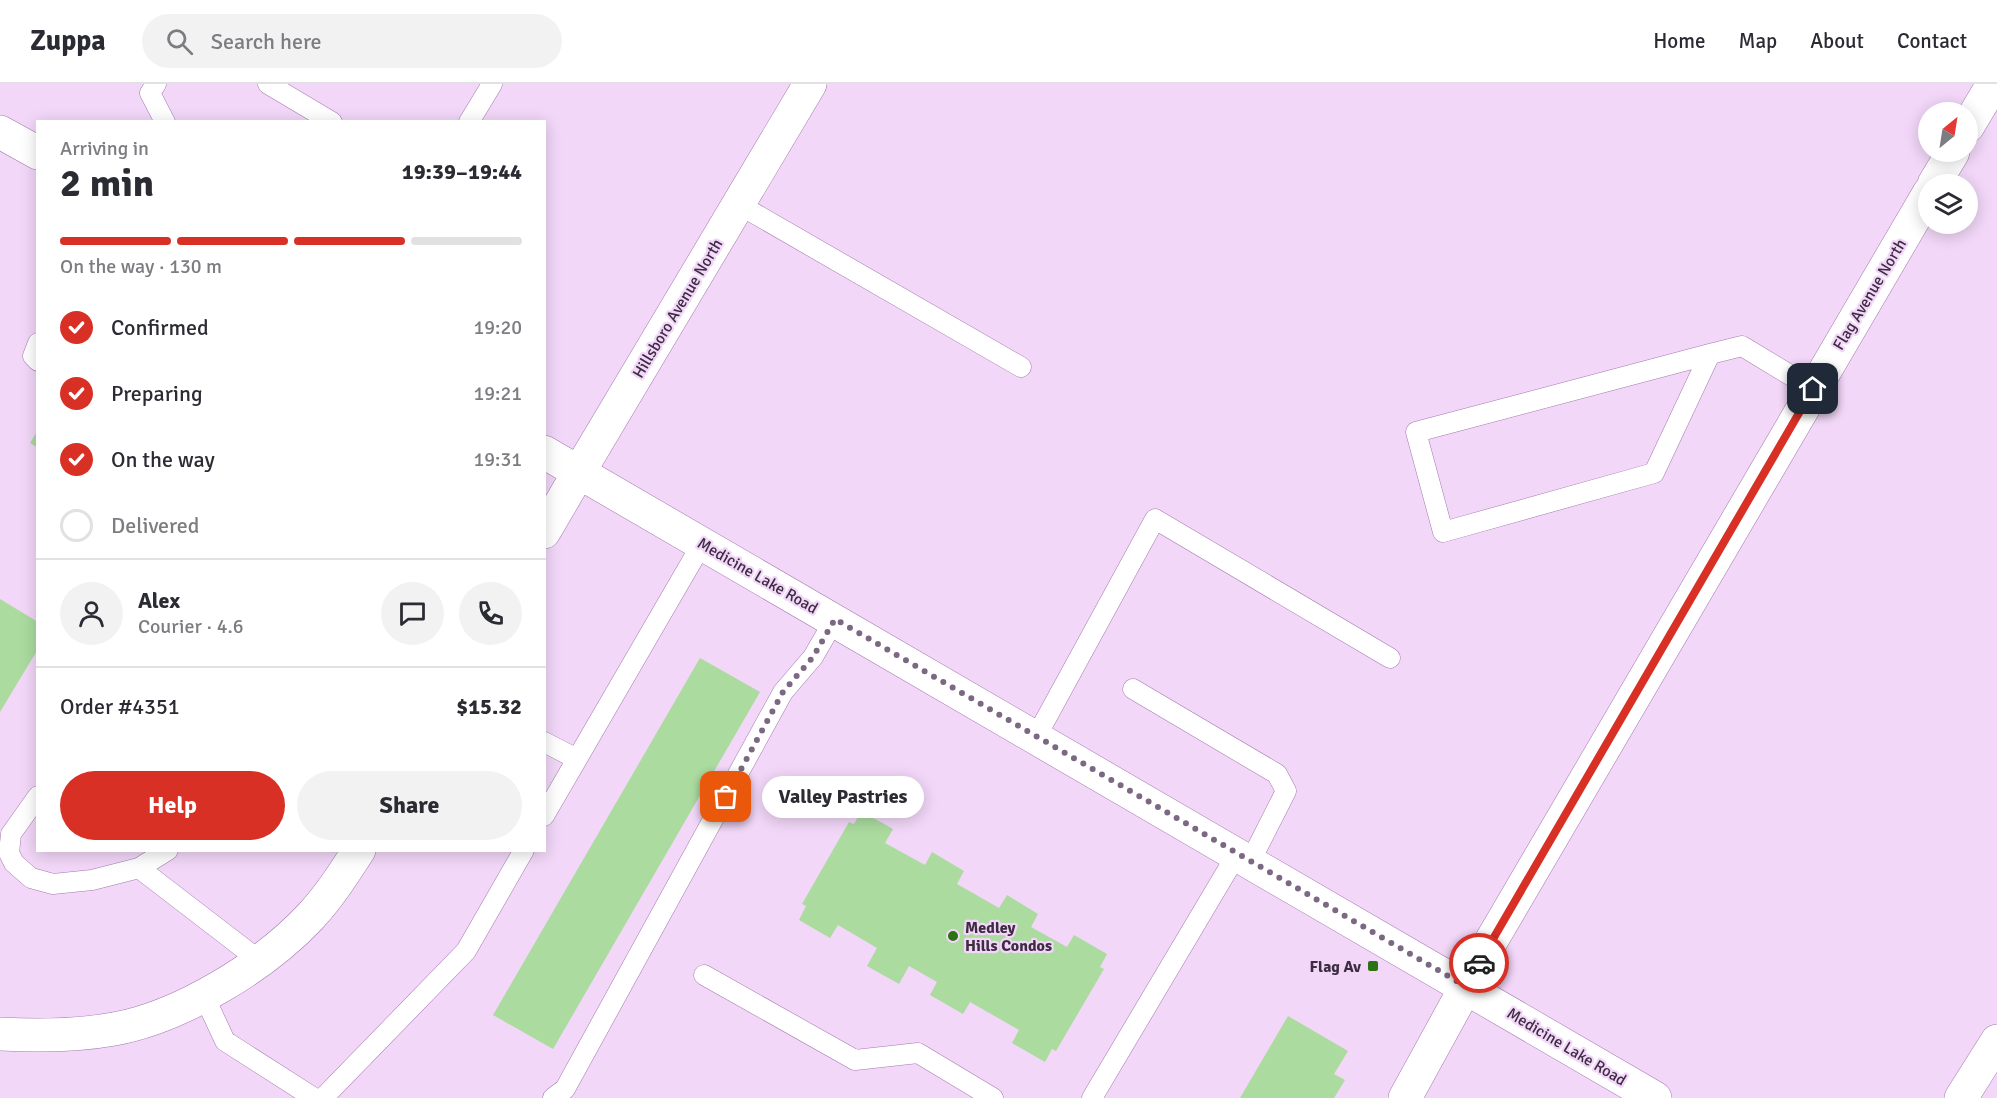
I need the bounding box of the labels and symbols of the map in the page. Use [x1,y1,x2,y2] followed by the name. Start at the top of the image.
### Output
[1918,102,1978,162] north arrow
[628,235,727,382] street label: Hillsboro Avenue North
[1829,235,1911,354] street label: Flag Avenue North
[1787,363,1838,414] pin
[694,533,821,618] street label: Medicine Lake Road
[700,771,751,822] pin
[762,776,924,818] callout: Valley Pastries
[965,918,1052,956] place label: Medley Hills Condos
[946,929,960,943] marker: Medley Hills Condos
[1449,933,1509,993] courier
[1310,957,1361,977] place label: Flag Av
[1366,959,1380,973] marker: Flag Av
[1503,1003,1630,1090] street label: Medicine Lake Road

